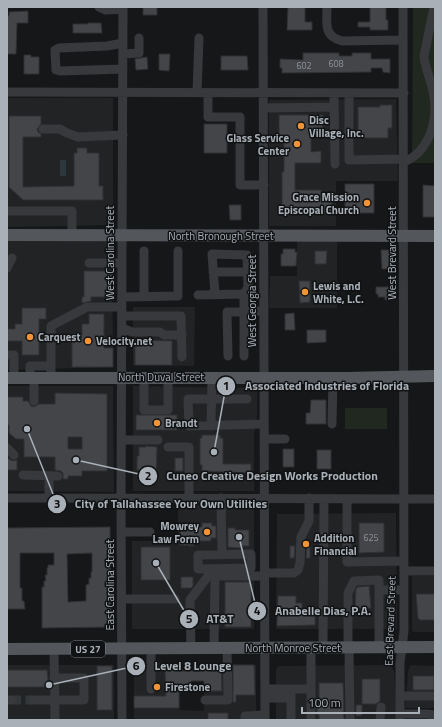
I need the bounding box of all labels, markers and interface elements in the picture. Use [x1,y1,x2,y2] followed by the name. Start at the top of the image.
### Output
[328,57,344,70] house number: 608
[296,59,312,72] house number: 602
[309,112,364,141] place label: Disc Village, Inc.
[296,121,306,131] marker: Disc Village, Inc.
[226,130,289,159] place label: Glass Service Center
[292,139,302,149] marker: Glass Service Center
[278,189,359,218] place label: Grace Mission Episcopal Church
[362,198,372,208] marker: Grace Mission Episcopal Church
[102,206,118,300] street label: West Carolina Street
[384,206,400,300] street label: West Brevard Street
[168,228,274,244] street label: North Bronough Street
[244,255,260,347] street label: West Georgia Street
[313,278,364,307] place label: Lewis and White, L.C.
[300,287,310,297] marker: Lewis and White, L.C.
[38,329,81,345] place label: Carquest
[25,332,35,342] marker: Carquest
[96,333,152,349] place label: Velocity.net
[83,336,93,346] marker: Velocity.net
[118,369,204,385] street label: North Duval Street
[216,374,417,398] callout: Associated Industries of Florida
[223,376,229,395] text: 1
[245,376,409,395] text: Associated Industries of Florida
[165,415,198,431] place label: Brandt
[152,418,162,428] marker: Brandt
[138,464,385,488] callout: Cuneo Creative Design Works Production
[145,466,151,485] text: 2
[166,466,378,485] text: Cuneo Creative Design Works Production
[47,492,275,516] callout: City of Tallahassee Your Own Utilities
[54,494,60,513] text: 3
[75,494,268,513] text: City of Tallahassee Your Own Utilities
[152,518,199,547] place label: Mowrey Law Form
[202,527,212,537] marker: Mowrey Law Form
[314,530,357,559] place label: Addition Financial
[363,531,379,544] house number: 625
[102,539,118,631] street label: East Carolina Street
[301,539,311,549] marker: Addition Financial
[380,576,400,666] street label: East Brevard Street
[247,599,379,623] callout: Anabelle Dias, P.A.
[254,601,261,620] text: 4
[275,601,371,620] text: Anabelle Dias, P.A.
[179,607,242,631] callout: AT&T
[186,609,193,628] text: 5
[206,609,234,628] text: AT&T
[245,640,341,656] street label: North Monroe Street
[71,641,105,657] road number: US 27
[126,654,239,678] callout: Level 8 Lounge
[133,656,140,675] text: 6
[155,656,231,675] text: Level 8 Lounge
[165,679,211,695] place label: Firestone
[152,682,162,692] marker: Firestone
[302,689,419,715] scale bar
[308,693,341,712] text: 100 m

